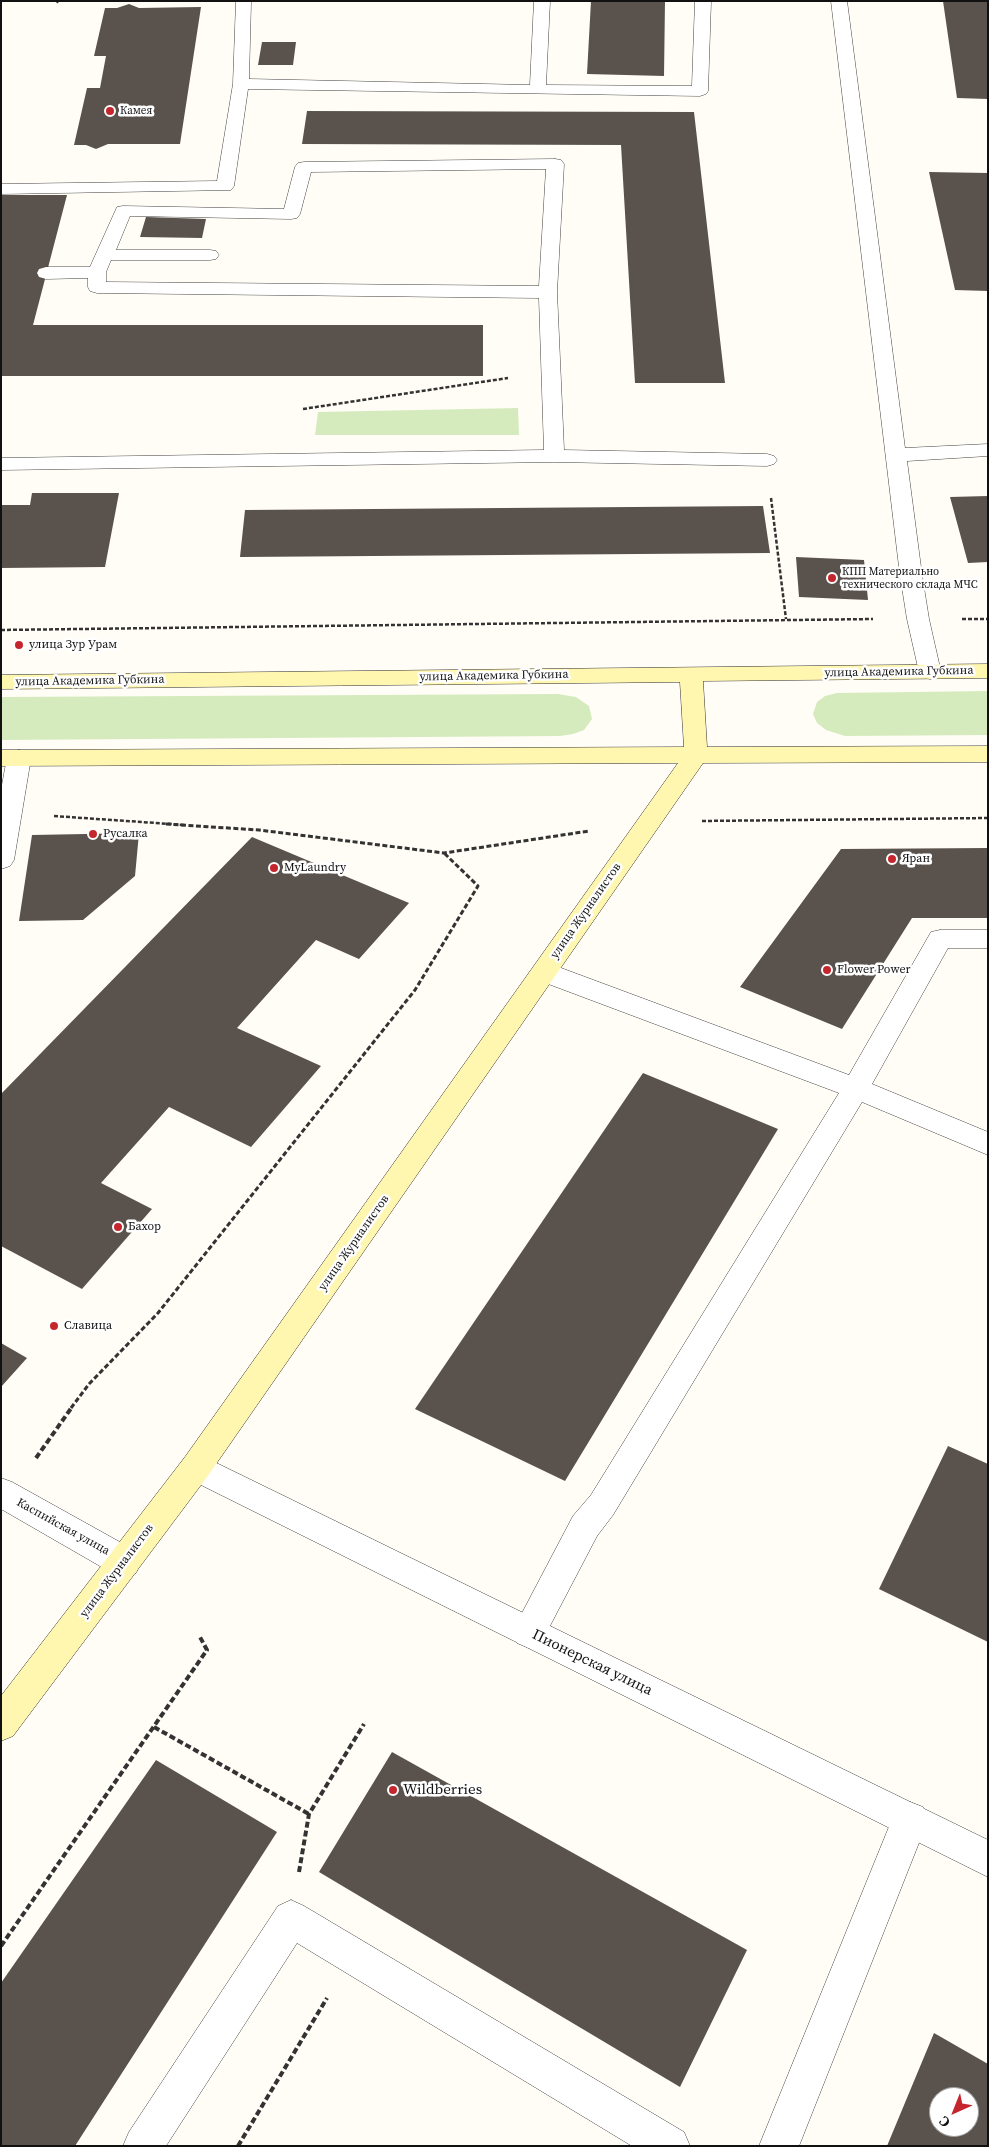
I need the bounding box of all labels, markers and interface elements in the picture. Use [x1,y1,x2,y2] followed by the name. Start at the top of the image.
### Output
[120,104,152,118] place label: Камея
[104,105,116,117] marker: Камея
[842,565,978,591] place label: КПП Материально технического склада МЧС
[826,572,838,584] marker: КПП Материально технического склада МЧС
[29,638,117,652] place label: улица Зур Урам
[13,639,25,651] marker: улица Зур Урам
[824,664,974,680] street label: улица Академика Губкина
[419,668,569,684] street label: улица Академика Губкина
[15,673,165,689] street label: улица Академика Губкина
[103,827,148,841] place label: Русалка
[87,828,99,840] marker: Русалка
[902,852,930,866] place label: Яран
[886,853,898,865] marker: Яран
[548,860,624,962] street label: улица Журналистов
[284,861,346,875] place label: MyLaundry
[268,862,280,874] marker: MyLaundry
[837,963,911,977] place label: Flower Power
[821,964,833,976] marker: Flower Power
[316,1192,392,1294] street label: улица Журналистов
[128,1220,161,1234] place label: Бахор
[112,1221,124,1233] marker: Бахор
[64,1319,112,1333] place label: Славица
[48,1320,60,1332] marker: Славица
[14,1495,112,1559] street label: Каспийская улица
[77,1521,157,1621] street label: улица Журналистов
[529,1626,655,1700] street label: Пионерская улица
[403,1781,482,1799] place label: Wildberries
[387,1784,399,1796] marker: Wildberries
[929,2087,979,2137] north arrow
[934,2112,954,2132] text: С

